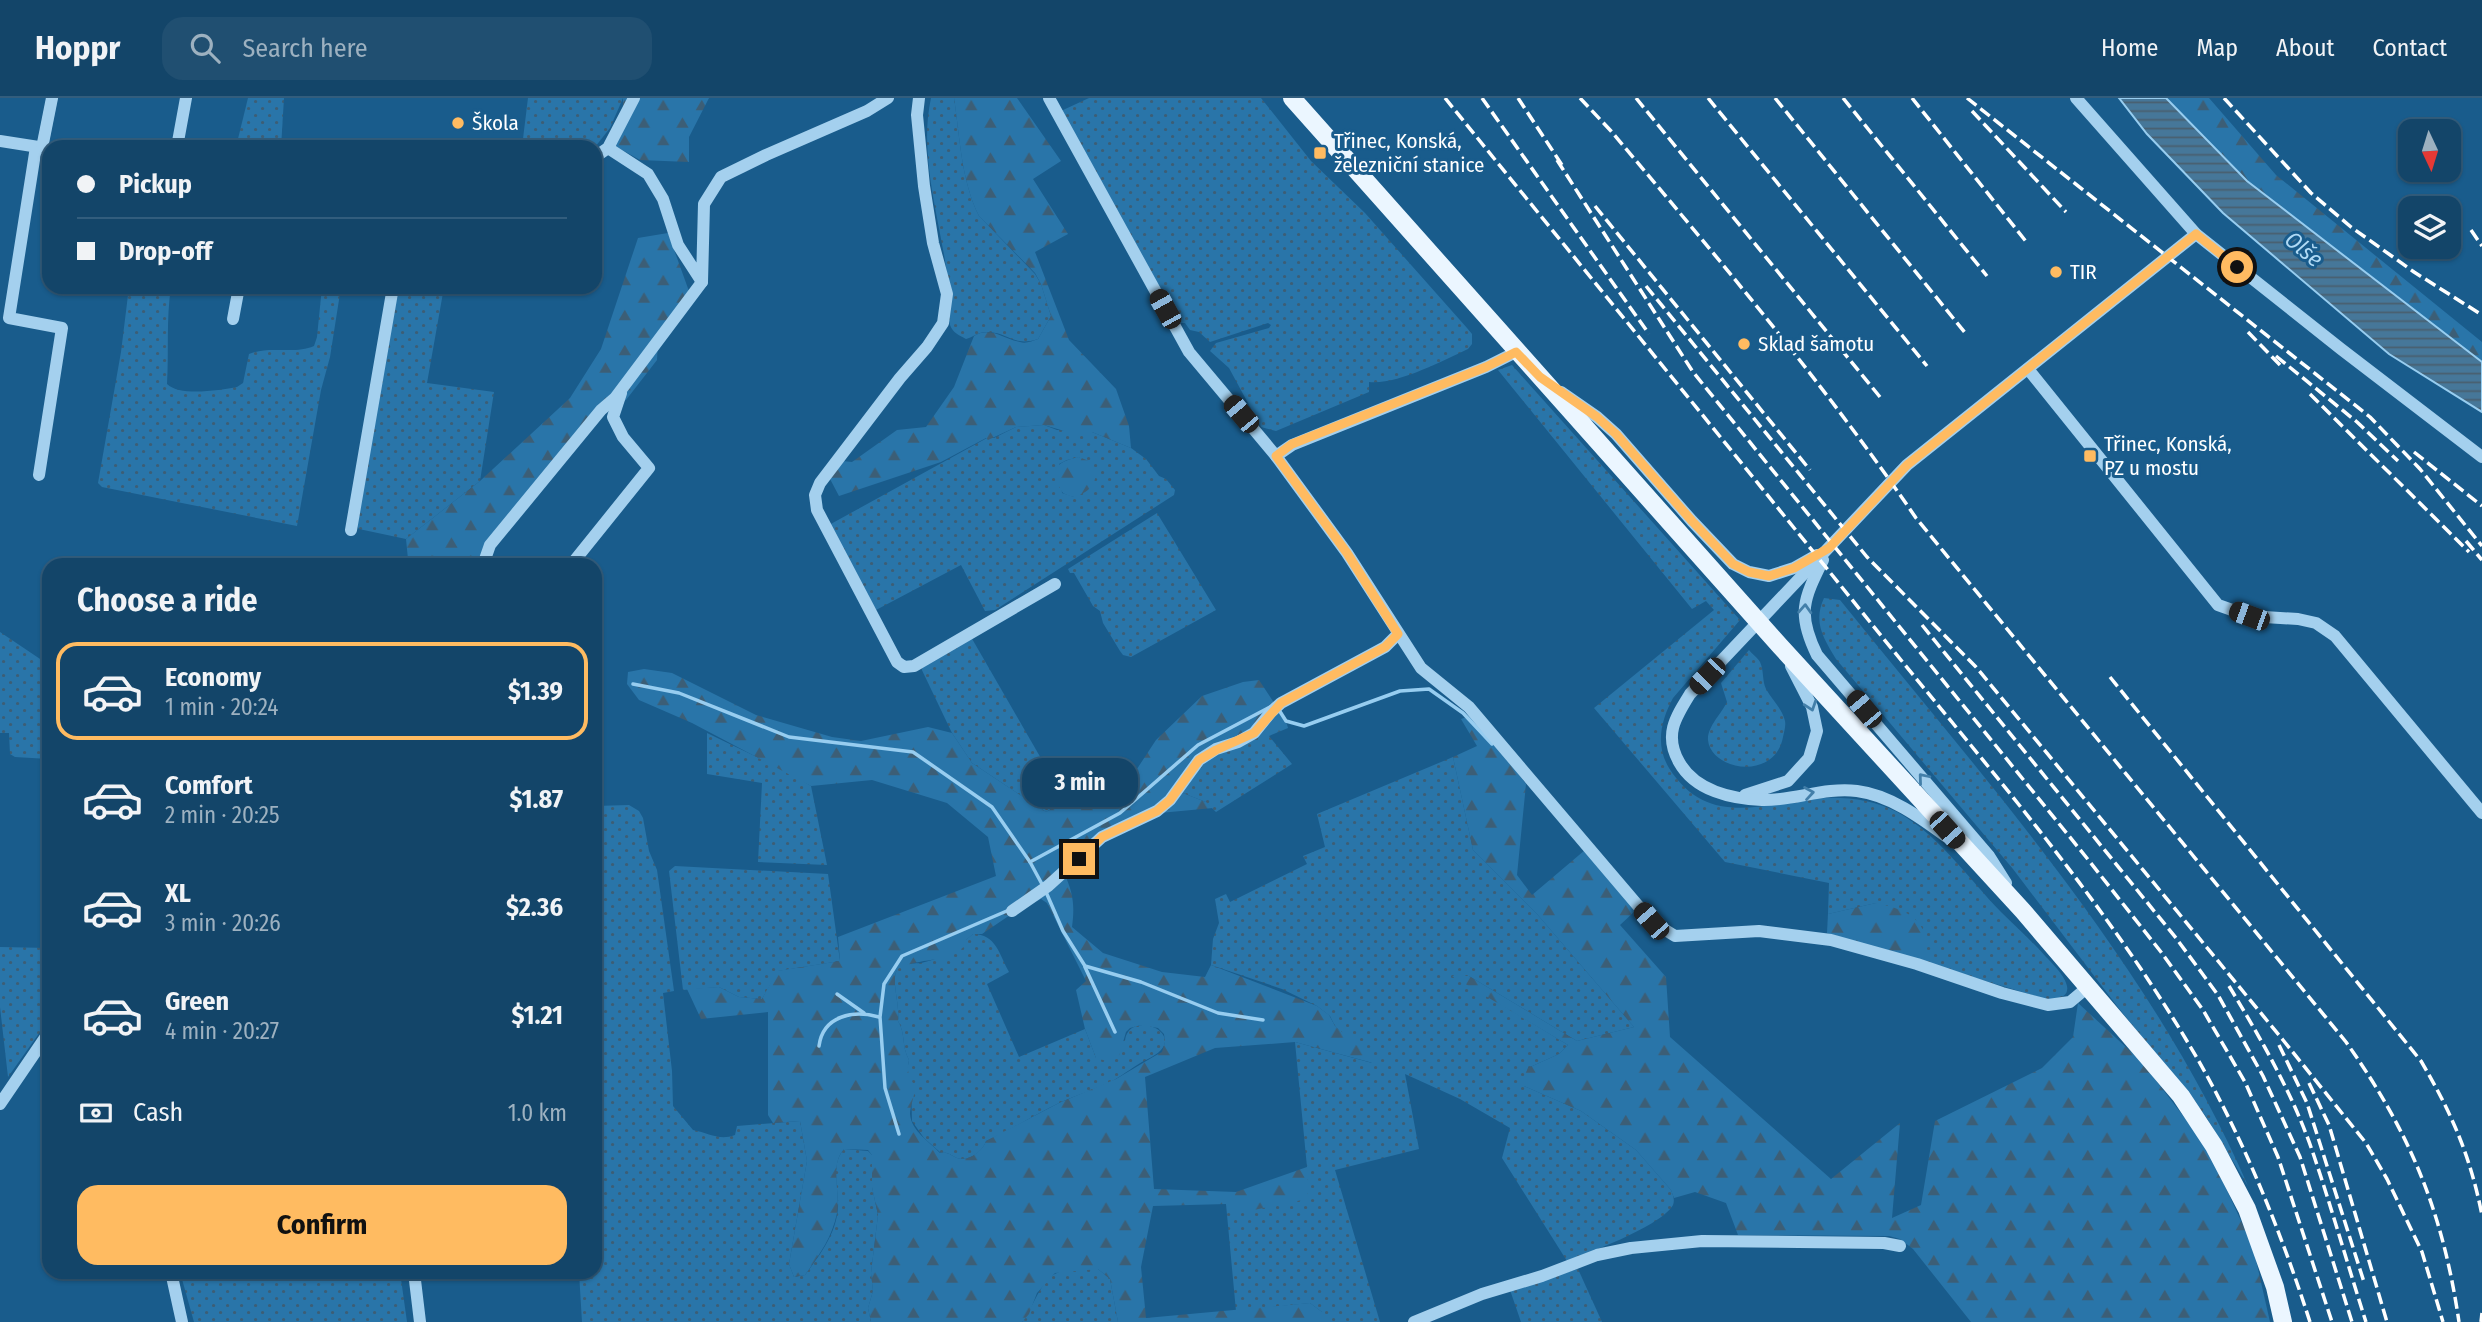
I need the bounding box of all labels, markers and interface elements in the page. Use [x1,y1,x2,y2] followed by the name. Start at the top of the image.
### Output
[162,17,652,80] search box
[35,28,120,68] text: Hoppr
[186,29,224,67] icon: search
[242,33,368,64] text: Search here
[2101,34,2158,62] text: Home
[2196,34,2238,62] text: Map
[2276,34,2334,62] text: About
[2372,34,2447,62] text: Contact
[472,110,519,136] place label: Škola
[450,115,466,131] marker: Škola
[2398,119,2460,182] north arrow
[2398,119,2461,259] map controls
[1334,128,1484,178] place label: Třinec, Konská, železniční stanice
[1312,145,1328,161] marker: Třinec, Konská, železniční stanice
[119,169,192,200] text: Pickup
[2398,196,2461,259] button: layers
[2279,225,2329,273] water label: Olše
[119,236,212,267] text: Drop-off
[2221,251,2253,283] route start
[2070,259,2097,285] place label: TIR
[2048,264,2064,280] marker: TIR
[1146,286,1185,332] car
[1758,331,1874,357] place label: Sklad šamotu
[1736,336,1752,352] marker: Sklad šamotu
[1220,391,1263,437] car
[2104,431,2232,481] place label: Třinec, Konská, PZ u mostu
[2082,448,2098,464] marker: Třinec, Konská, PZ u mostu
[77,581,258,619] text: Choose a ride
[2226,599,2273,633] car
[1797,604,1812,615] one-way arrow
[1685,654,1730,698] car
[81,660,144,723] icon: car
[165,662,261,693] text: Economy
[508,676,563,707] text: $1.39
[1843,686,1886,732] car
[165,693,278,721] text: 1 min · 20:24
[1803,700,1817,712] one-way arrow
[1021,758,1137,806] callout: 3 min
[81,768,144,831] icon: car
[1054,768,1106,796] text: 3 min
[165,770,253,801] text: Comfort
[1919,774,1931,787] one-way arrow
[510,784,563,815] text: $1.87
[1803,786,1815,801] one-way arrow
[165,801,280,829] text: 2 min · 20:25
[1926,807,1969,853] car
[1063,843,1095,875] route end
[81,876,144,939] icon: car
[165,878,191,909] text: XL
[506,892,563,923] text: $2.36
[1630,898,1673,944] car
[165,909,281,937] text: 3 min · 20:26
[81,984,144,1047] icon: car
[165,986,229,1017] text: Green
[511,1000,563,1031] text: $1.21
[165,1017,279,1045] text: 4 min · 20:27
[77,1094,115,1132] icon: cash
[133,1097,183,1128] text: Cash
[508,1099,567,1127] text: 1.0 km
[77,1185,567,1265] button: Confirm

